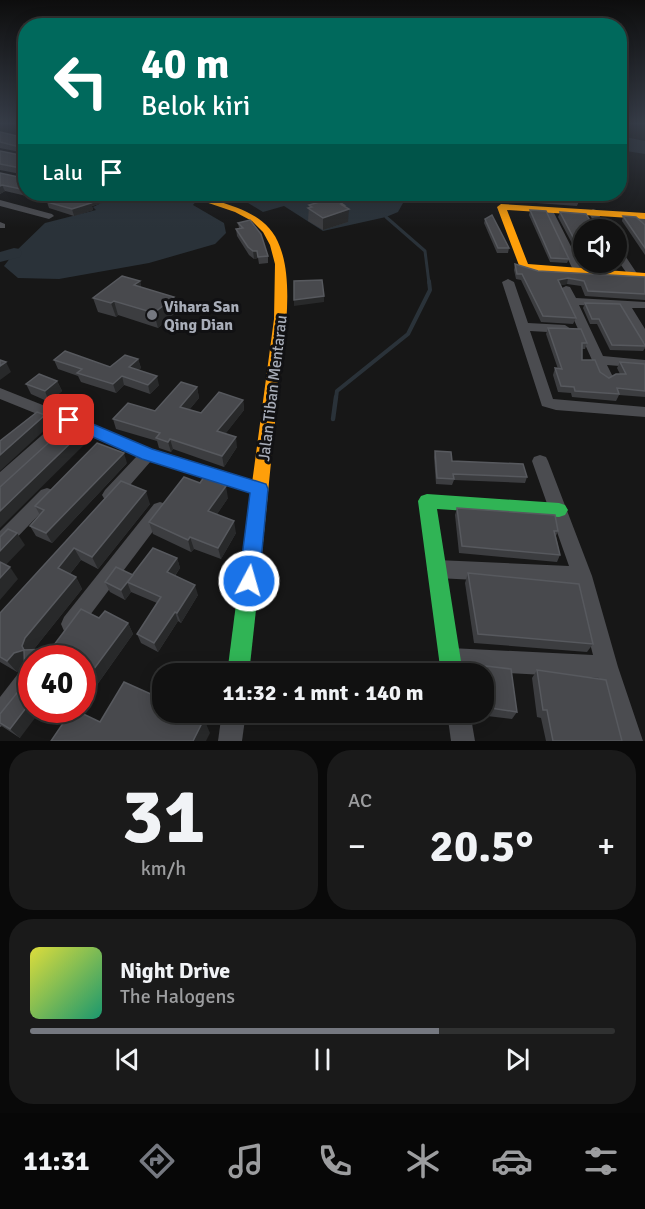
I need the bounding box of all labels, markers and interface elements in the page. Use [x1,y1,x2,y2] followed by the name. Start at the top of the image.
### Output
[141,39,230,90] text: 40 m
[42,42,120,120] icon: left
[141,90,250,123] text: Belok kiri
[95,156,128,189] icon: arrive
[42,159,83,186] text: Lalu
[573,219,627,273] map controls
[573,219,627,273] button: sound
[164,297,239,335] place label: Vihara San Qing Dian
[145,308,159,322] marker: Vihara San Qing Dian
[254,314,292,462] street label: Jalan Tiban Mentarau
[43,394,94,445] pin
[52,403,85,436] icon: arrive
[217,549,281,613] position arrow
[18,645,96,723] speed limit sign: 40
[223,679,423,706] text: 11:32 · 1 mnt · 140 m
[121,769,206,865] text: 31
[348,788,372,813] text: AC
[430,819,533,874] text: 20.5°
[348,826,366,867] text: −
[597,826,615,867] text: +
[141,856,186,881] text: km/h
[120,957,230,984] text: Night Drive
[120,984,235,1009] text: The Halogens
[111,1043,144,1076] icon: previous
[306,1043,339,1076] icon: pause
[501,1043,534,1076] icon: next
[136,1140,178,1182] icon: directions
[225,1140,267,1182] icon: music
[314,1140,356,1182] icon: phone
[402,1140,444,1182] icon: climate
[491,1140,533,1182] icon: car
[580,1140,622,1182] icon: filters
[23,1145,90,1178] text: 11:31

